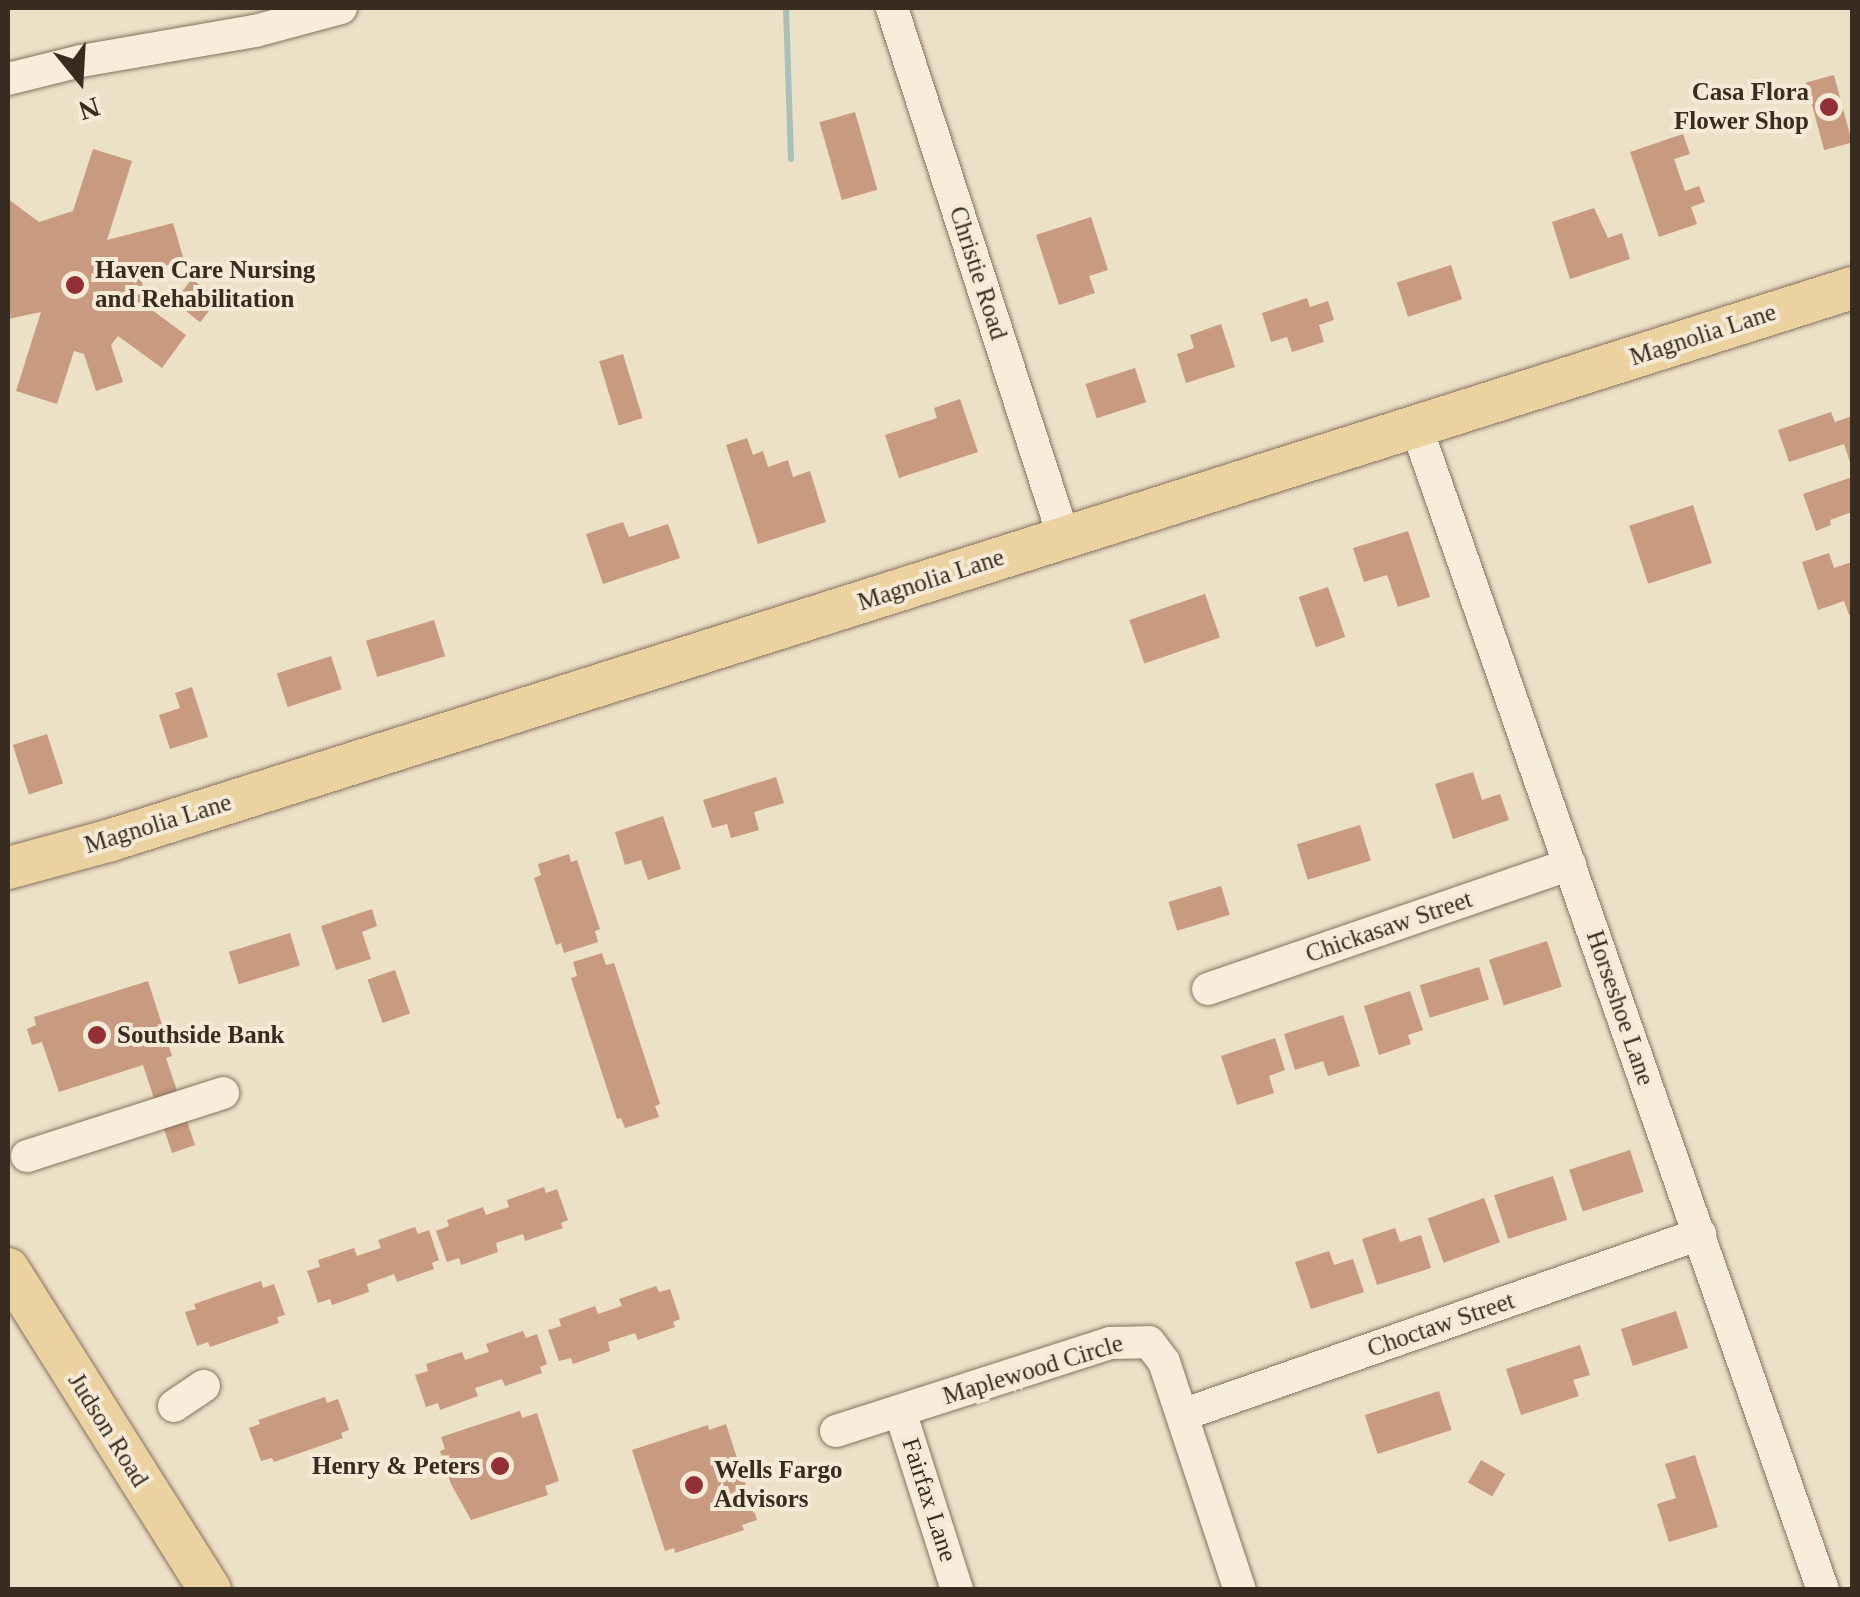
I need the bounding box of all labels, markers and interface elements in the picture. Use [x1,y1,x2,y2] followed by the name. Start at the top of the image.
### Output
[30,30,130,130] north arrow
[1674,78,1809,137] place label: Casa Flora Flower Shop
[75,91,104,127] text: N
[1818,96,1840,118] marker: Casa Flora Flower Shop
[942,203,1014,343] street label: Christie Road
[95,256,315,315] place label: Haven Care Nursing and Rehabilitation
[64,274,86,296] marker: Haven Care Nursing and Rehabilitation
[1626,297,1780,373] street label: Magnolia Lane
[854,542,1008,618] street label: Magnolia Lane
[81,787,235,861] street label: Magnolia Lane
[1302,884,1476,970] street label: Chickasaw Street
[1579,927,1661,1089] street label: Horseshoe Lane
[117,1020,284,1050] place label: Southside Bank
[86,1024,108,1046] marker: Southside Bank
[1364,1286,1518,1364] street label: Choctaw Street
[939,1328,1127,1412] street label: Maplewood Circle
[61,1368,155,1492] street label: Judson Road
[895,1434,963,1566] street label: Fairfax Lane
[312,1451,480,1481] place label: Henry & Peters
[489,1455,511,1477] marker: Henry & Peters
[714,1456,842,1515] place label: Wells Fargo Advisors
[683,1474,705,1496] marker: Wells Fargo Advisors

